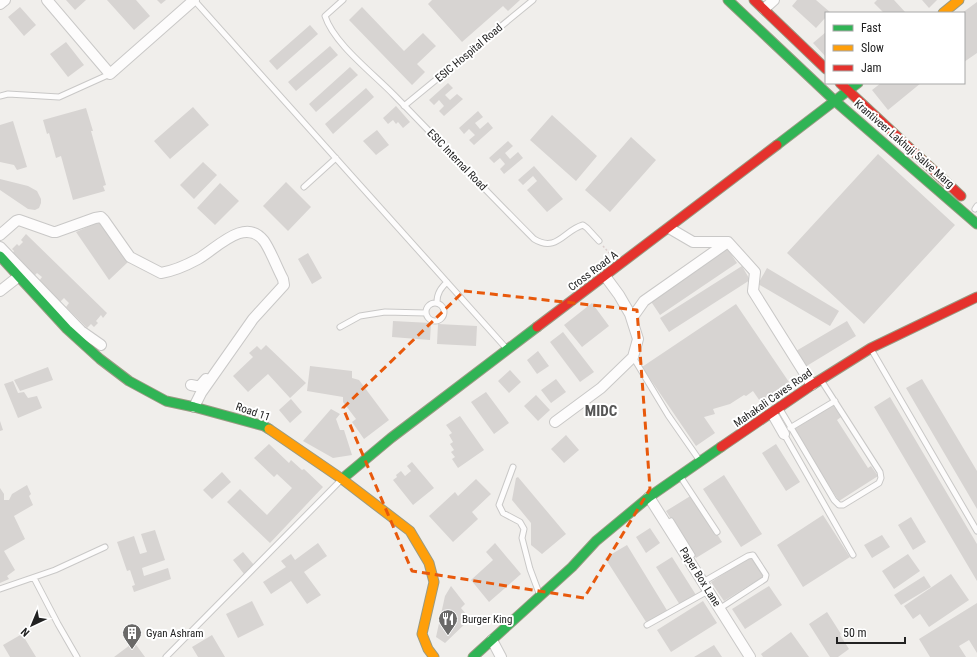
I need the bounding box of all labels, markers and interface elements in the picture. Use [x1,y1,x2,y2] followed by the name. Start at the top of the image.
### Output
[825,12,965,84] legend
[433,21,505,85] street label: ESIC Hospital Road
[861,21,882,35] text: Fast
[861,41,884,55] text: Slow
[861,61,882,75] text: Jam
[851,97,957,191] street label: Krantiveer Lakhuji Salve Marg
[424,127,490,193] street label: ESIC Internal Road
[566,248,621,294] street label: Cross Road A
[731,366,815,430] street label: Mahakali Caves Road
[234,400,272,424] street label: Road 11
[585,402,618,420] district label: MIDC
[677,545,723,609] street label: Paper Box Lane
[12,605,52,645] north arrow
[437,608,459,636] restaurant icon: Burger King
[462,613,512,626] place label: Burger King
[837,619,905,645] scale bar
[121,622,143,650] building icon: Gyan Ashram
[18,625,32,639] text: N
[843,626,867,640] text: 50 m
[146,627,203,640] place label: Gyan Ashram

